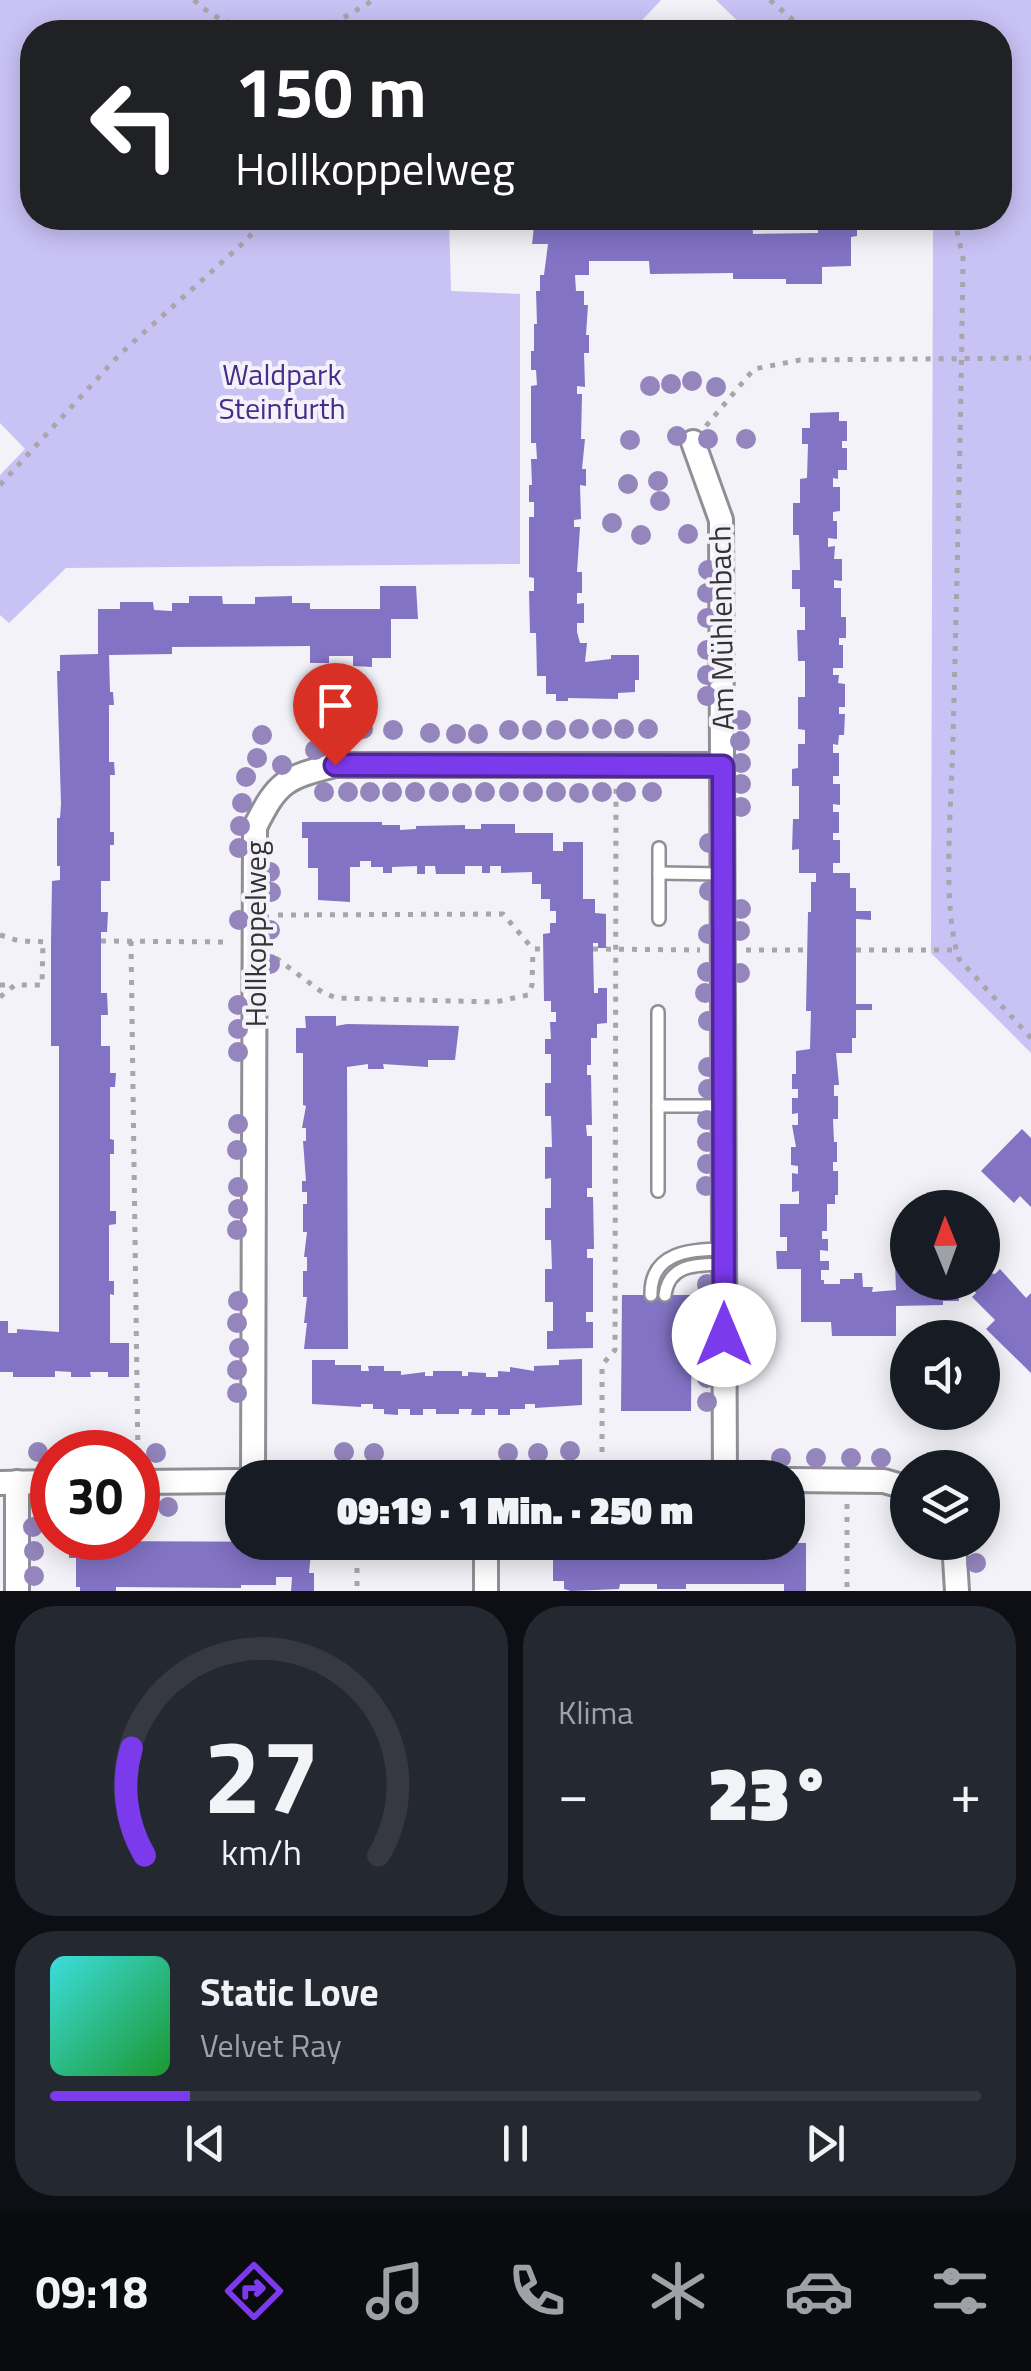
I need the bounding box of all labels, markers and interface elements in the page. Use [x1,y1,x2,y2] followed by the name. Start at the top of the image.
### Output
[235,38,427,144] text: 150 m
[70,60,200,190] icon: left
[235,134,515,202] text: Hollkoppelweg
[218,351,346,431] park label: Waldpark Steinfurth
[696,525,746,731] street label: Am Mühlenbach
[293,663,378,766] pin
[308,678,363,733] icon: arrive
[232,841,278,1027] street label: Hollkoppelweg
[890,1190,1000,1300] north arrow
[890,1190,1000,1560] map controls
[672,1283,776,1387] position arrow
[890,1320,1000,1430] button: sound
[30,1430,160,1560] speed limit sign: 30
[890,1450,1000,1560] button: layers
[337,1481,693,1539] text: 09:19 · 1 Min. · 250 m
[558,1688,633,1736] text: Klima
[203,1695,320,1853] text: 27
[708,1735,831,1849] text: 23°
[558,1751,589,1834] text: −
[950,1751,981,1834] text: +
[221,1824,302,1879] text: km/h
[200,1963,379,2021] text: Static Love
[200,2021,342,2069] text: Velvet Ray
[178,2116,233,2171] icon: previous
[488,2116,543,2171] icon: pause
[798,2116,853,2171] icon: next
[219,2256,289,2326] icon: directions
[360,2256,430,2326] icon: music
[502,2256,572,2326] icon: phone
[643,2256,713,2326] icon: climate
[784,2256,854,2326] icon: car
[925,2256,995,2326] icon: filters
[36,2257,148,2325] text: 09:18

